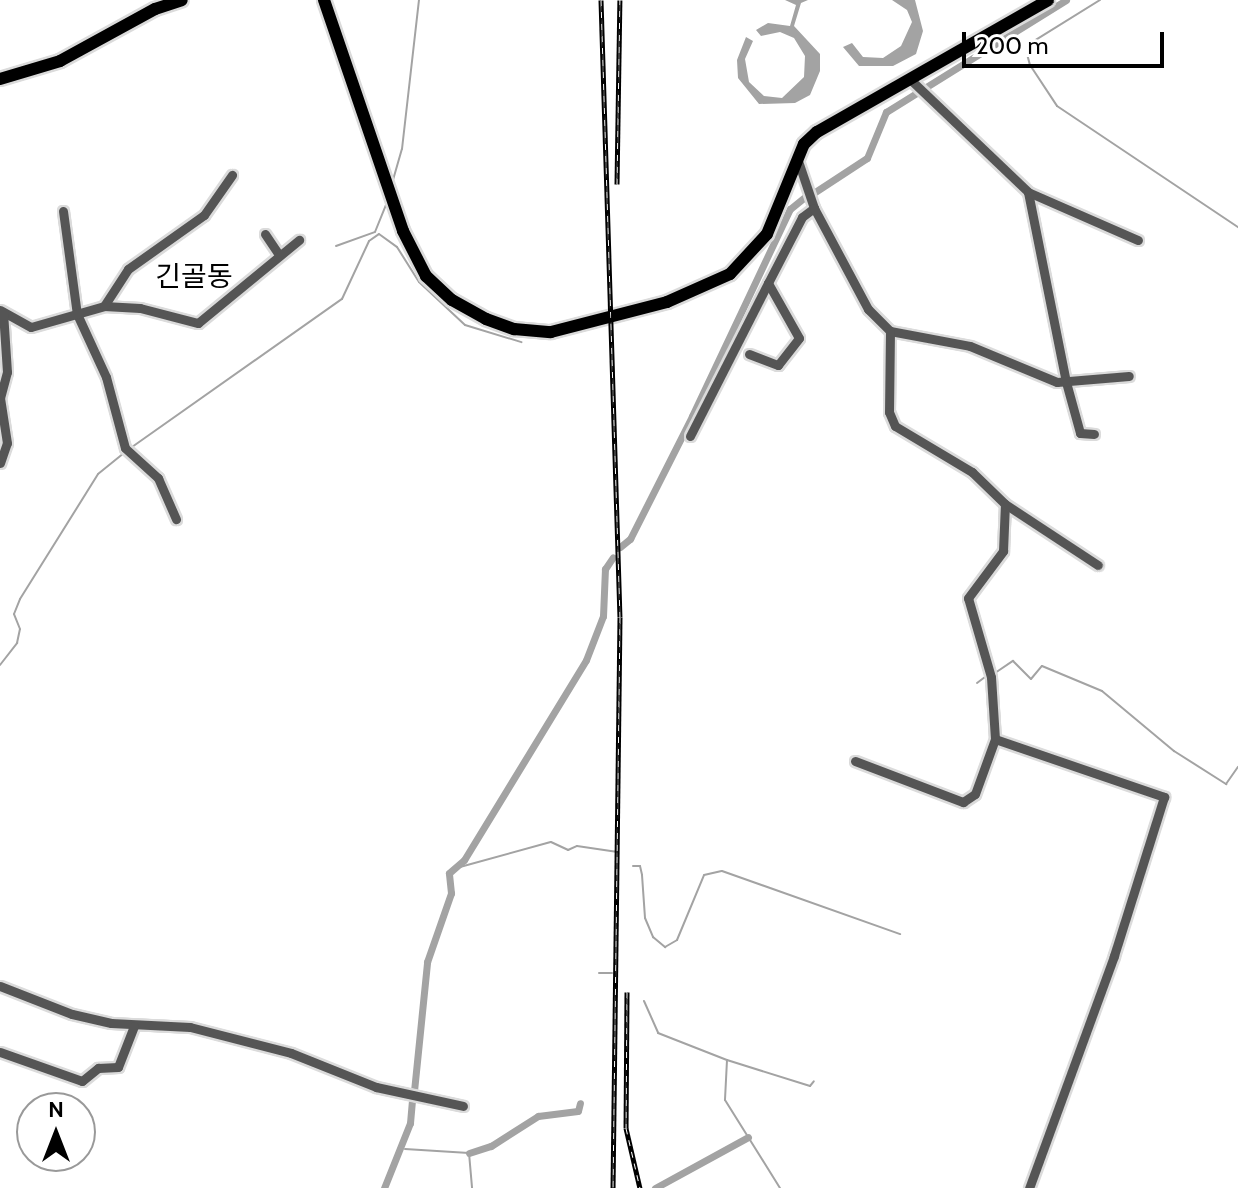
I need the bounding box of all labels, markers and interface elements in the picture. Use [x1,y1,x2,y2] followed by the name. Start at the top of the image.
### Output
[966,16,1168,66] scale bar
[976,31,1049,60] text: 200 m
[155,259,233,293] district label: 긴골동
[16,1092,96,1172] north arrow
[48,1096,64,1123] text: N

